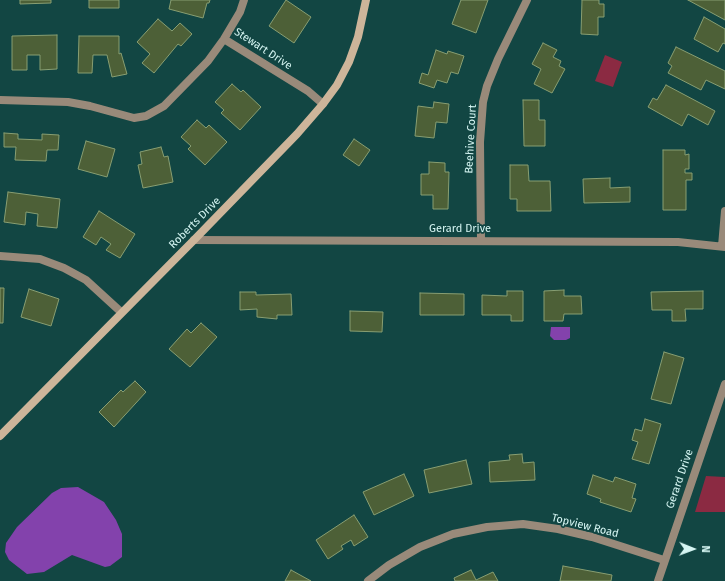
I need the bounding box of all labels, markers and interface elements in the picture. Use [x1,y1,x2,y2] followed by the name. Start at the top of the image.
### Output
[232,25,294,73] street label: Stewart Drive
[463,104,479,174] street label: Beehive Court
[166,194,224,252] street label: Roberts Drive
[429,222,491,236] street label: Gerard Drive
[664,448,696,510] street label: Gerard Drive
[550,511,620,541] street label: Topview Road
[673,529,713,569] north arrow
[699,545,712,553] text: N

